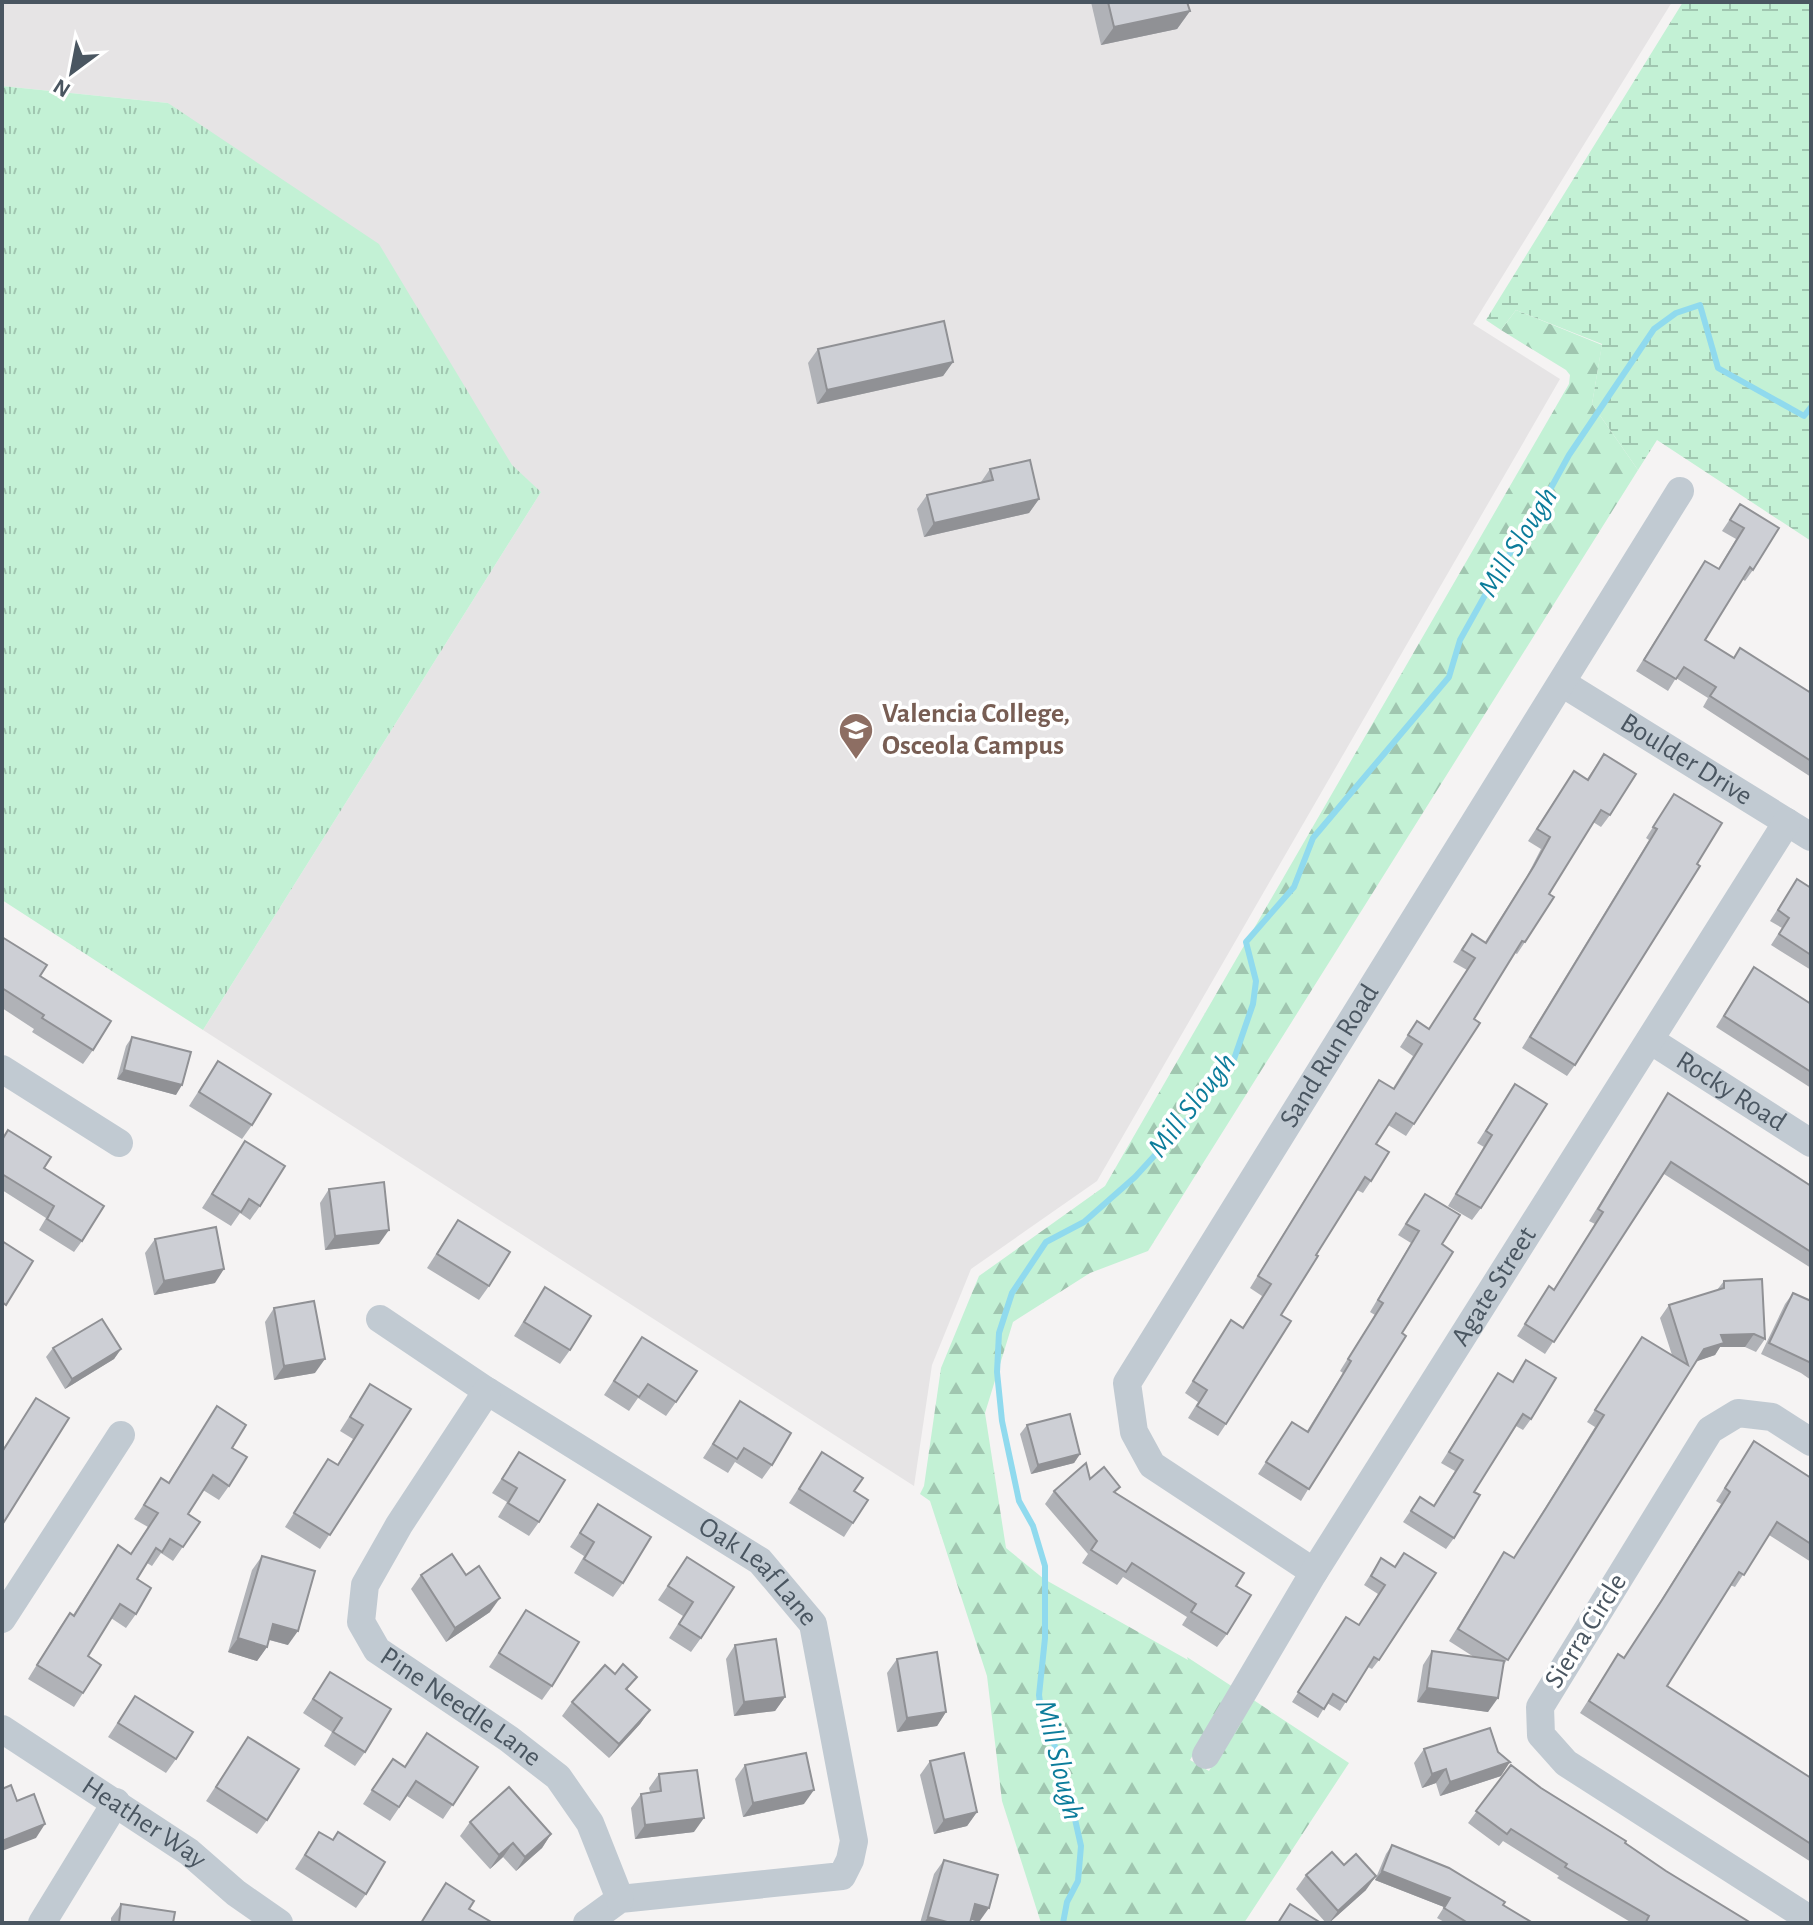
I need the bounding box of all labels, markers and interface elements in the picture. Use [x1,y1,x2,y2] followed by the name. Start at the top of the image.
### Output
[32,32,112,112] north arrow
[50,75,74,101] text: N
[1473,482,1563,602] water label: Mill Slough
[882,700,1070,760] place label: Valencia College, Osceola Campus
[1615,709,1757,811] street label: Boulder Drive
[837,711,875,761] school or university icon: Valencia College, Osceola Campus
[1275,979,1385,1133] street label: Sand Run Road
[1671,1046,1791,1137] street label: Rocky Road
[1142,1047,1242,1163] water label: Mill Slough
[1446,1222,1542,1351] street label: Agate Street
[694,1512,822,1631] street label: Oak Leaf Lane
[1540,1569,1632,1693] street label: Sierra Circle
[375,1642,546,1772] street label: Pine Needle Lane
[1030,1697,1088,1823] water label: Mill Slough
[77,1772,211,1874] street label: Heather Way

